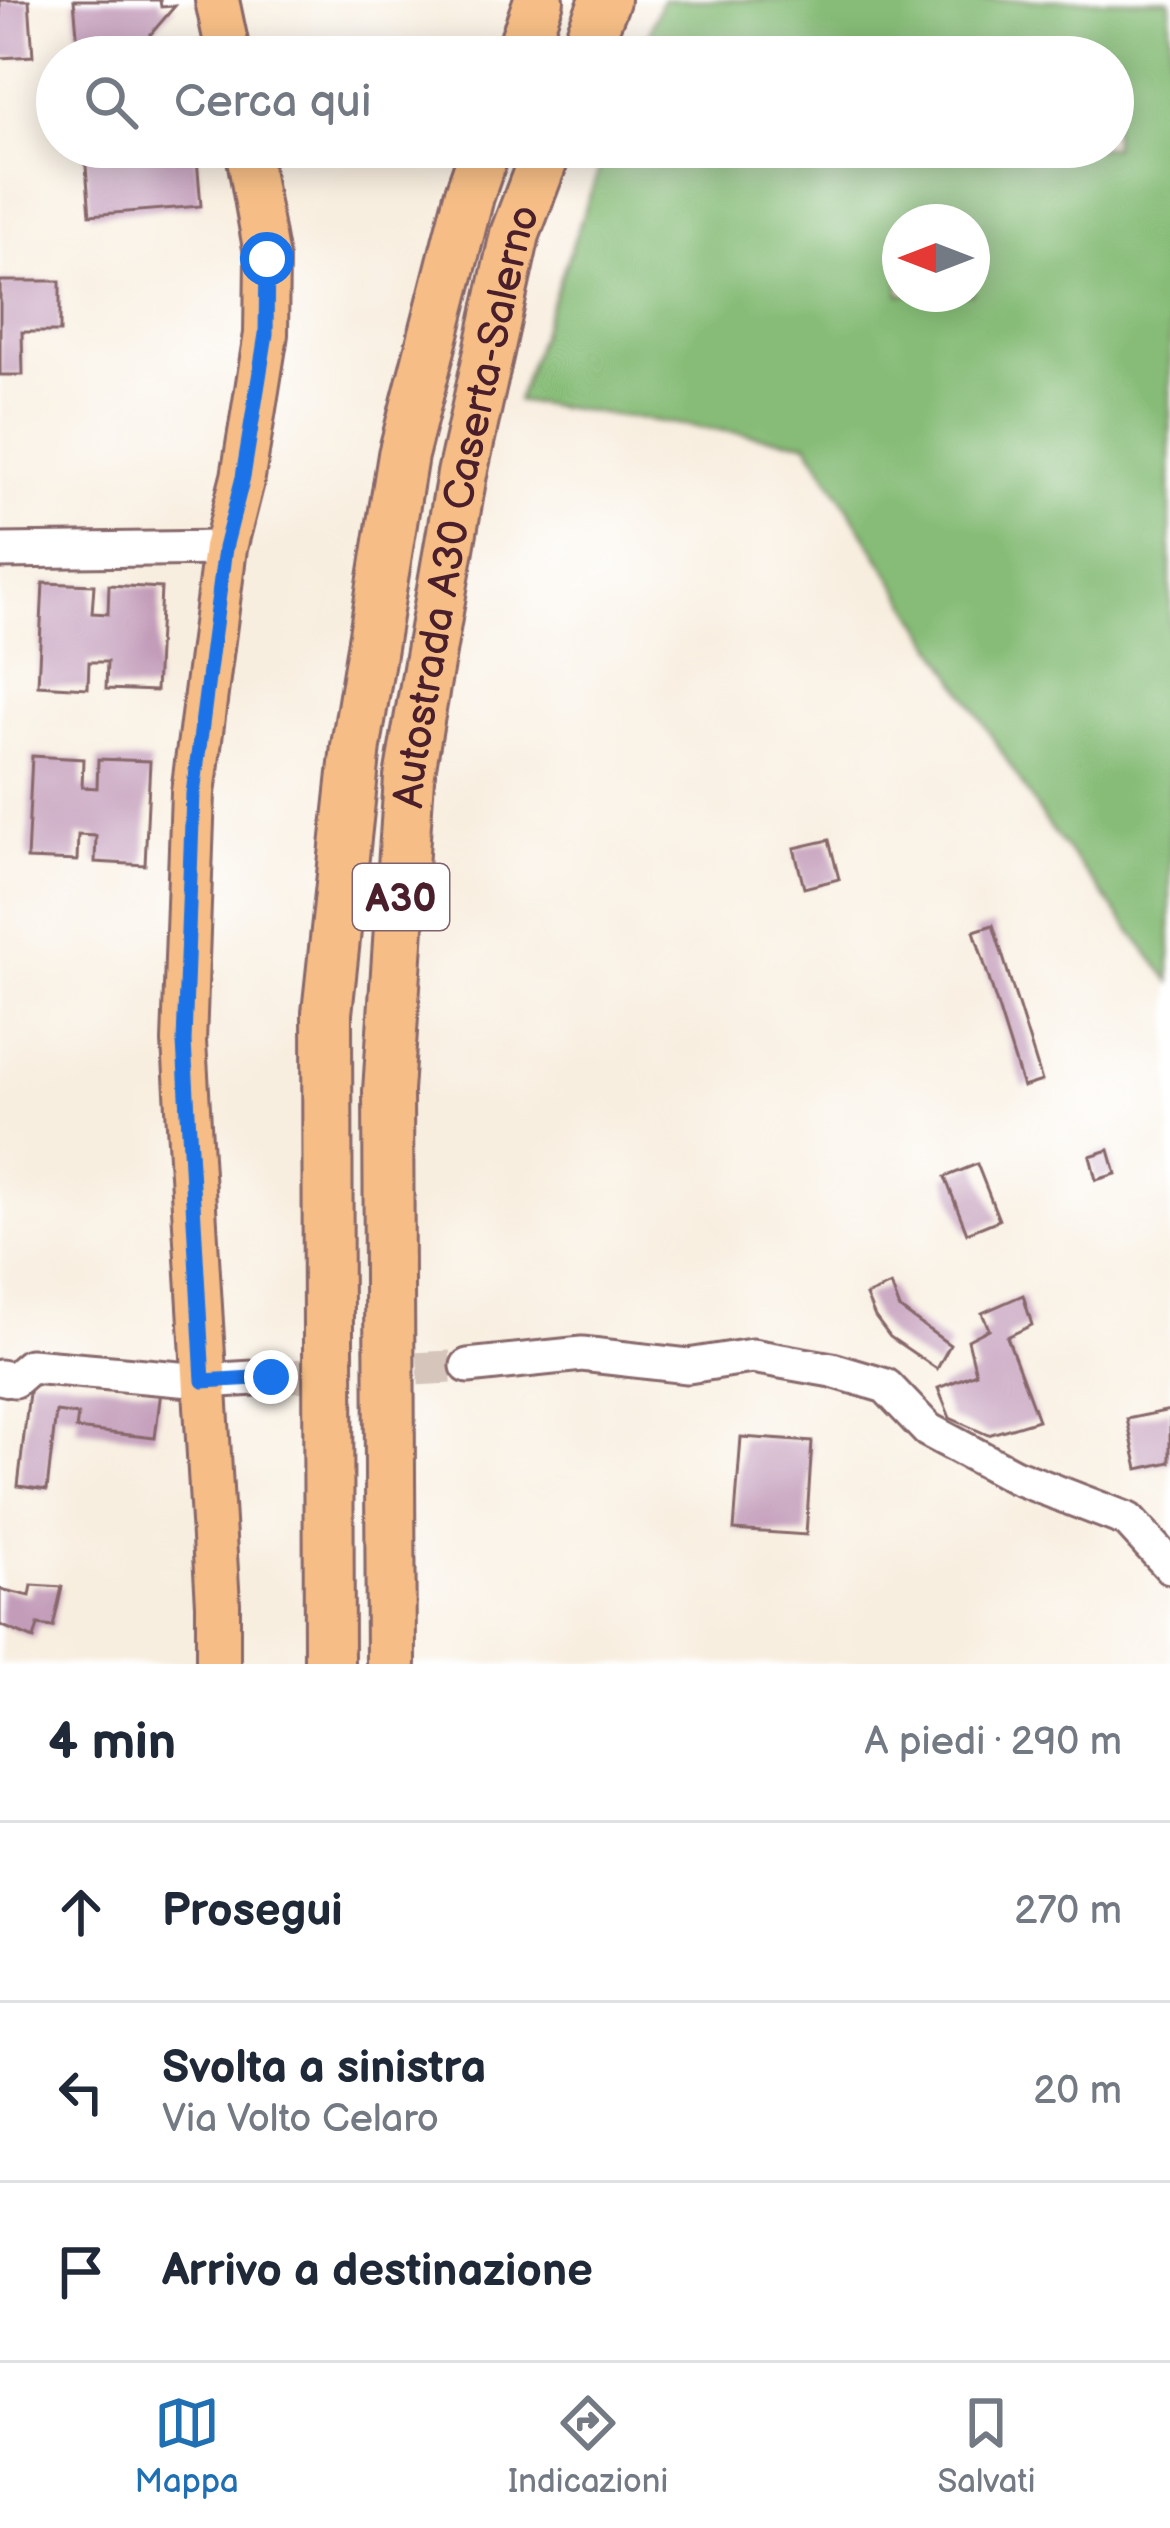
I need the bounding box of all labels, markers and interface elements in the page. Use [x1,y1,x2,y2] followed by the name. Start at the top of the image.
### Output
[36,36,1134,168] search box
[78,69,144,135] icon: search
[174,75,371,130] text: Cerca qui
[384,198,552,810] street label: Autostrada A30 Caserta-Salerno
[882,204,990,312] north arrow
[240,232,294,286] route start
[353,864,449,930] road number: A30
[244,1350,298,1404] route end
[48,1712,176,1773] text: 4 min
[865,1719,1122,1766] text: A piedi · 290 m
[48,1879,114,1945] icon: ahead
[162,1884,343,1939] text: Prosegui
[1014,1888,1122,1935] text: 270 m
[162,2041,486,2096] text: Svolta a sinistra
[48,2059,114,2125] icon: left
[1033,2068,1122,2115] text: 20 m
[162,2096,439,2143] text: Via Volto Celaro
[48,2239,114,2305] icon: arrive
[162,2244,593,2299] text: Arrivo a destinazione
[135,2390,239,2502] tab: Mappa
[508,2390,668,2502] tab: Indicazioni
[937,2390,1035,2502] tab: Salvati

